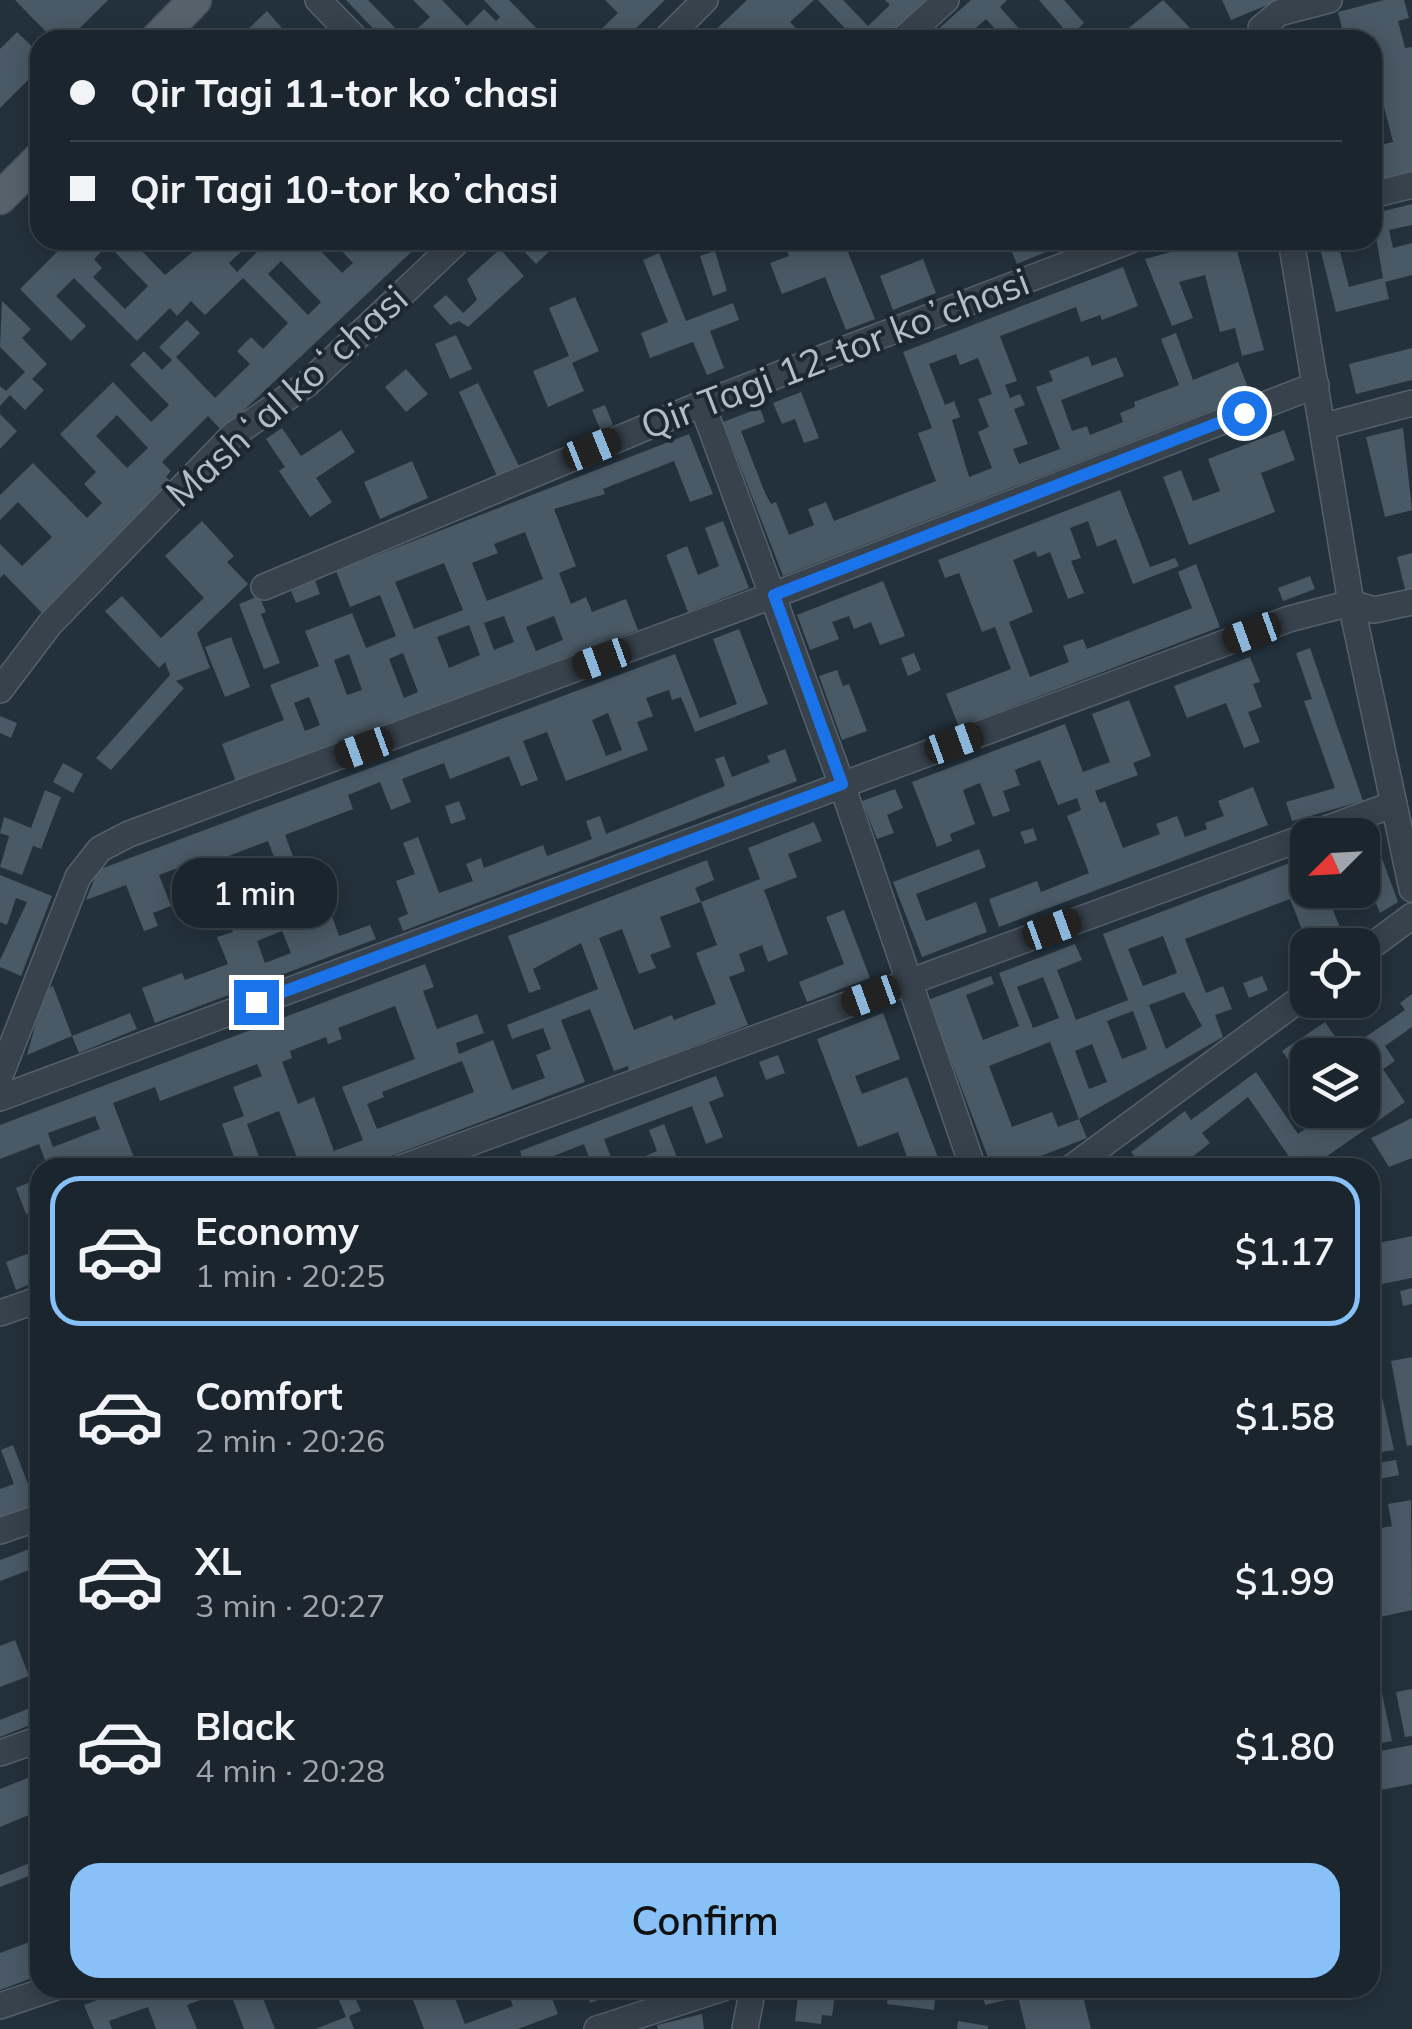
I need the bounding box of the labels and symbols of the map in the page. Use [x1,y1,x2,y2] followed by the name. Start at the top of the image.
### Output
[634,257,1036,449] street label: Qir Tagi 12-tor koʼchasi
[156,274,417,516] street label: Mashʻal koʻchasi
[1222,391,1267,436] route start
[559,424,625,474] car
[1219,609,1285,657] car
[569,635,635,683] car
[921,719,987,767] car
[331,724,397,772] car
[1290,818,1380,908] north arrow
[174,857,338,927] callout: 1 min
[1019,905,1085,953] car
[838,972,904,1020] car
[234,980,279,1025] route end

